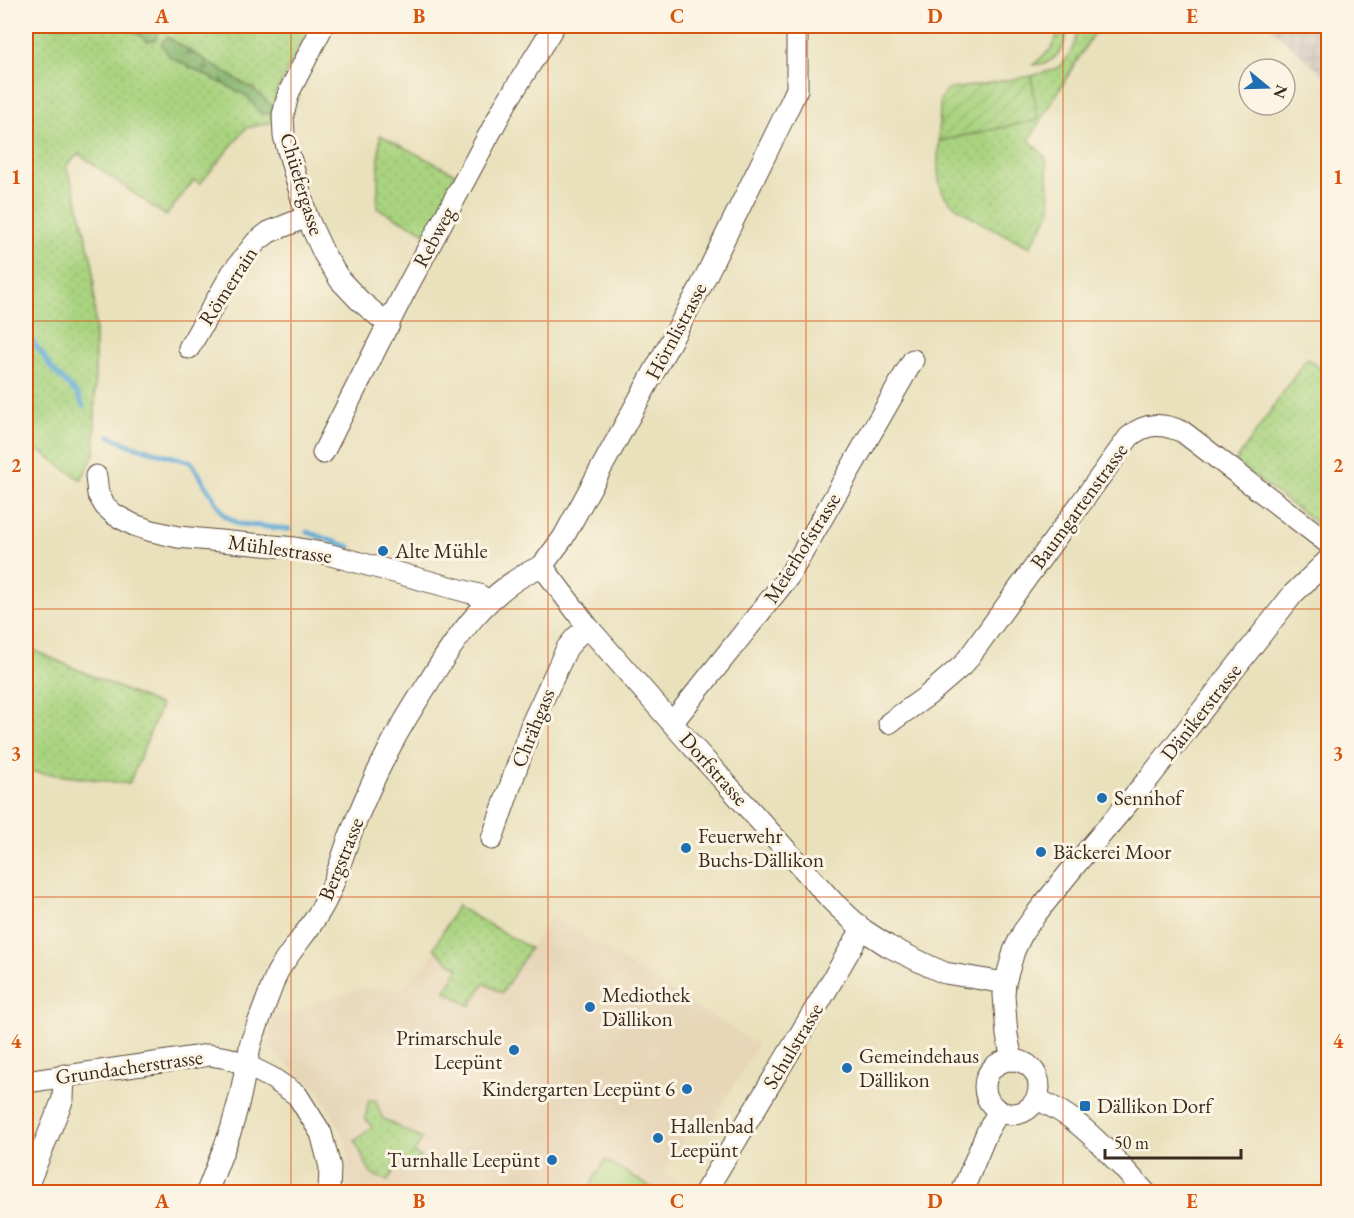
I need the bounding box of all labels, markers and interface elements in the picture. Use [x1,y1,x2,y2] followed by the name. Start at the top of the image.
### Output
[154,3,170,29] text: A
[413,3,425,29] text: B
[670,3,684,29] text: C
[927,3,943,29] text: D
[1186,3,1198,29] text: E
[1237,57,1297,117] north arrow
[1269,82,1293,101] text: N
[274,129,331,238] street label: Chüefergasse
[11,164,21,190] text: 1
[1333,164,1343,190] text: 1
[406,201,461,272] street label: Rebweg
[192,241,263,330] street label: Römerrain
[639,278,712,384] street label: Hörnlistrasse
[1024,437,1133,574] street label: Baumgartenstrasse
[11,452,22,478] text: 2
[1333,452,1344,478] text: 2
[757,487,846,608] street label: Meierhofstrasse
[226,528,334,569] street label: Mühlestrasse
[394,537,488,564] place label: Alte Mühle
[376,544,390,558] marker: Alte Mühle
[1154,658,1247,766] street label: Dänikerstrasse
[504,684,561,771] street label: Chrähgass
[674,726,755,811] street label: Dorfstrasse
[11,740,21,766] text: 3
[1333,740,1343,766] text: 3
[1114,784,1184,811] place label: Sennhof
[1095,791,1109,805] marker: Sennhof
[312,813,369,904] street label: Bergstrasse
[698,822,824,873] place label: Feuerwehr Buchs-Dällikon
[1053,838,1171,865] place label: Bäckerei Moor
[679,841,693,855] marker: Feuerwehr Buchs-Dällikon
[1034,845,1048,859] marker: Bäckerei Moor
[602,981,691,1032] place label: Mediothek Dällikon
[756,998,829,1094] street label: Schulstrasse
[583,1000,597,1014] marker: Mediothek Dällikon
[396,1024,502,1075] place label: Primarschule Leepünt
[11,1028,22,1054] text: 4
[1333,1028,1344,1054] text: 4
[859,1042,979,1093] place label: Gemeindehaus Dällikon
[53,1043,204,1090] street label: Grundacherstrasse
[507,1043,521,1057] marker: Primarschule Leepünt
[840,1061,854,1075] marker: Gemeindehaus Dällikon
[482,1075,675,1102] place label: Kindergarten Leepünt 6
[680,1082,694,1096] marker: Kindergarten Leepünt 6
[1097,1092,1214,1119] place label: Dällikon Dorf
[1078,1099,1092,1113] marker: Dällikon Dorf
[670,1112,755,1163] place label: Hallenbad Leepünt
[1105,1122,1242,1160] scale bar
[651,1131,665,1145] marker: Hallenbad Leepünt
[1114,1131,1149,1154] text: 50 m
[387,1146,540,1173] place label: Turnhalle Leepünt
[545,1153,559,1167] marker: Turnhalle Leepünt
[154,1188,170,1214] text: A
[413,1188,425,1214] text: B
[670,1188,684,1214] text: C
[927,1188,943,1214] text: D
[1186,1188,1198,1214] text: E

